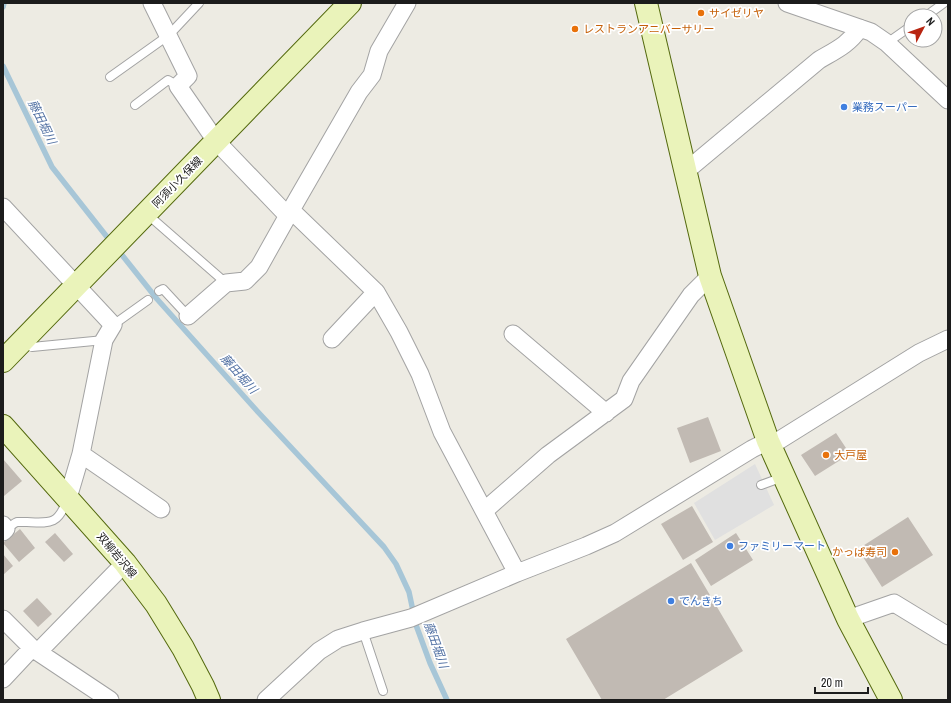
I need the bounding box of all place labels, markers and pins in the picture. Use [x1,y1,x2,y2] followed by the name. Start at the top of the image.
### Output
[709,6,764,20] place label: サイゼリヤ
[696,8,706,18] marker: サイゼリヤ
[583,22,715,36] place label: レストランアニバーサリー
[570,24,580,34] marker: レストランアニバーサリー
[852,100,918,114] place label: 業務スーパー
[839,102,849,112] marker: 業務スーパー
[834,448,867,462] place label: 大戸屋
[821,450,831,460] marker: 大戸屋
[738,539,826,553] place label: ファミリーマート
[725,541,735,551] marker: ファミリーマート
[832,545,887,559] place label: かっぱ寿司
[890,547,900,557] marker: かっぱ寿司
[679,594,723,608] place label: でんきち
[666,596,676,606] marker: でんきち

